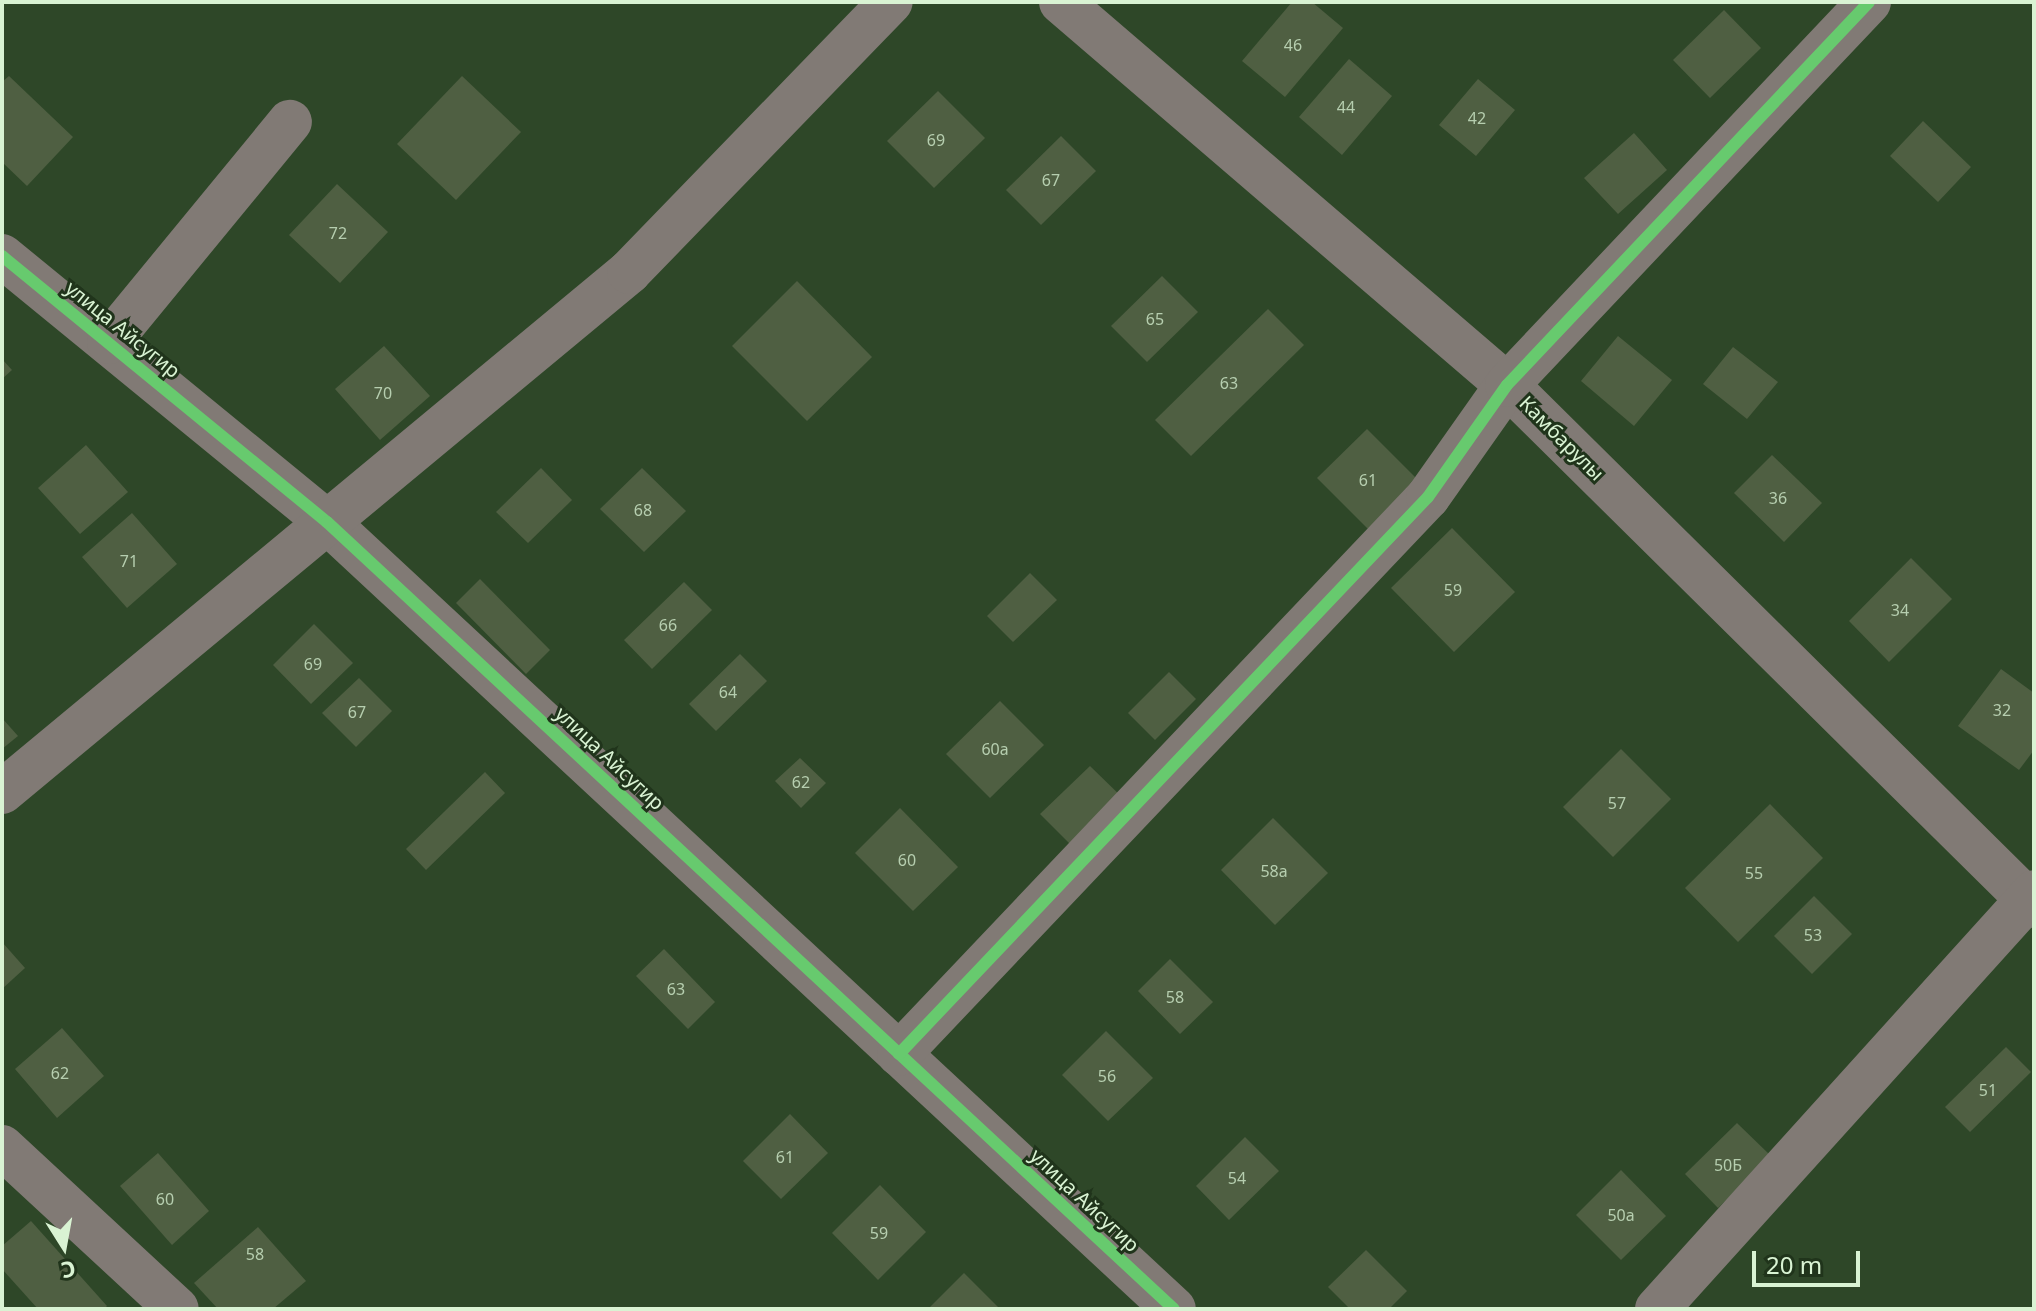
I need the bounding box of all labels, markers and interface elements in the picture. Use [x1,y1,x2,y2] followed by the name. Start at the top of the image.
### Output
[1284,35,1302,55] house number: 46
[1337,97,1355,117] house number: 44
[1468,108,1486,128] house number: 42
[927,130,945,150] house number: 69
[1042,170,1060,190] house number: 67
[329,223,347,243] house number: 72
[61,275,185,383] street label: улица Айсугир
[1146,309,1164,329] house number: 65
[1220,373,1238,393] house number: 63
[374,383,392,403] house number: 70
[1515,391,1609,485] street label: Камбарулы
[1359,470,1377,490] house number: 61
[1769,488,1787,508] house number: 36
[634,500,652,520] house number: 68
[120,551,138,571] house number: 71
[1444,580,1462,600] house number: 59
[1891,600,1909,620] house number: 34
[659,615,677,635] house number: 66
[304,654,322,674] house number: 69
[719,682,737,702] house number: 64
[1993,700,2011,720] house number: 32
[550,701,670,815] street label: улица Айсугир
[348,702,366,722] house number: 67
[981,739,1009,759] house number: 60а
[792,772,810,792] house number: 62
[1608,793,1626,813] house number: 57
[898,850,916,870] house number: 60
[1260,861,1288,881] house number: 58а
[1745,863,1763,883] house number: 55
[1804,925,1822,945] house number: 53
[667,979,685,999] house number: 63
[1166,987,1184,1007] house number: 58
[51,1063,69,1083] house number: 62
[1098,1066,1116,1086] house number: 56
[1979,1080,1997,1100] house number: 51
[1025,1143,1145,1257] street label: улица Айсугир
[776,1147,794,1167] house number: 61
[1714,1155,1742,1175] house number: 50Б
[1228,1168,1246,1188] house number: 54
[156,1189,174,1209] house number: 60
[1607,1205,1635,1225] house number: 50а
[24,1207,104,1287] north arrow
[870,1223,888,1243] house number: 59
[1756,1235,1864,1285] scale bar
[246,1244,264,1264] house number: 58
[1766,1248,1822,1281] text: 20 m
[59,1254,78,1287] text: С

